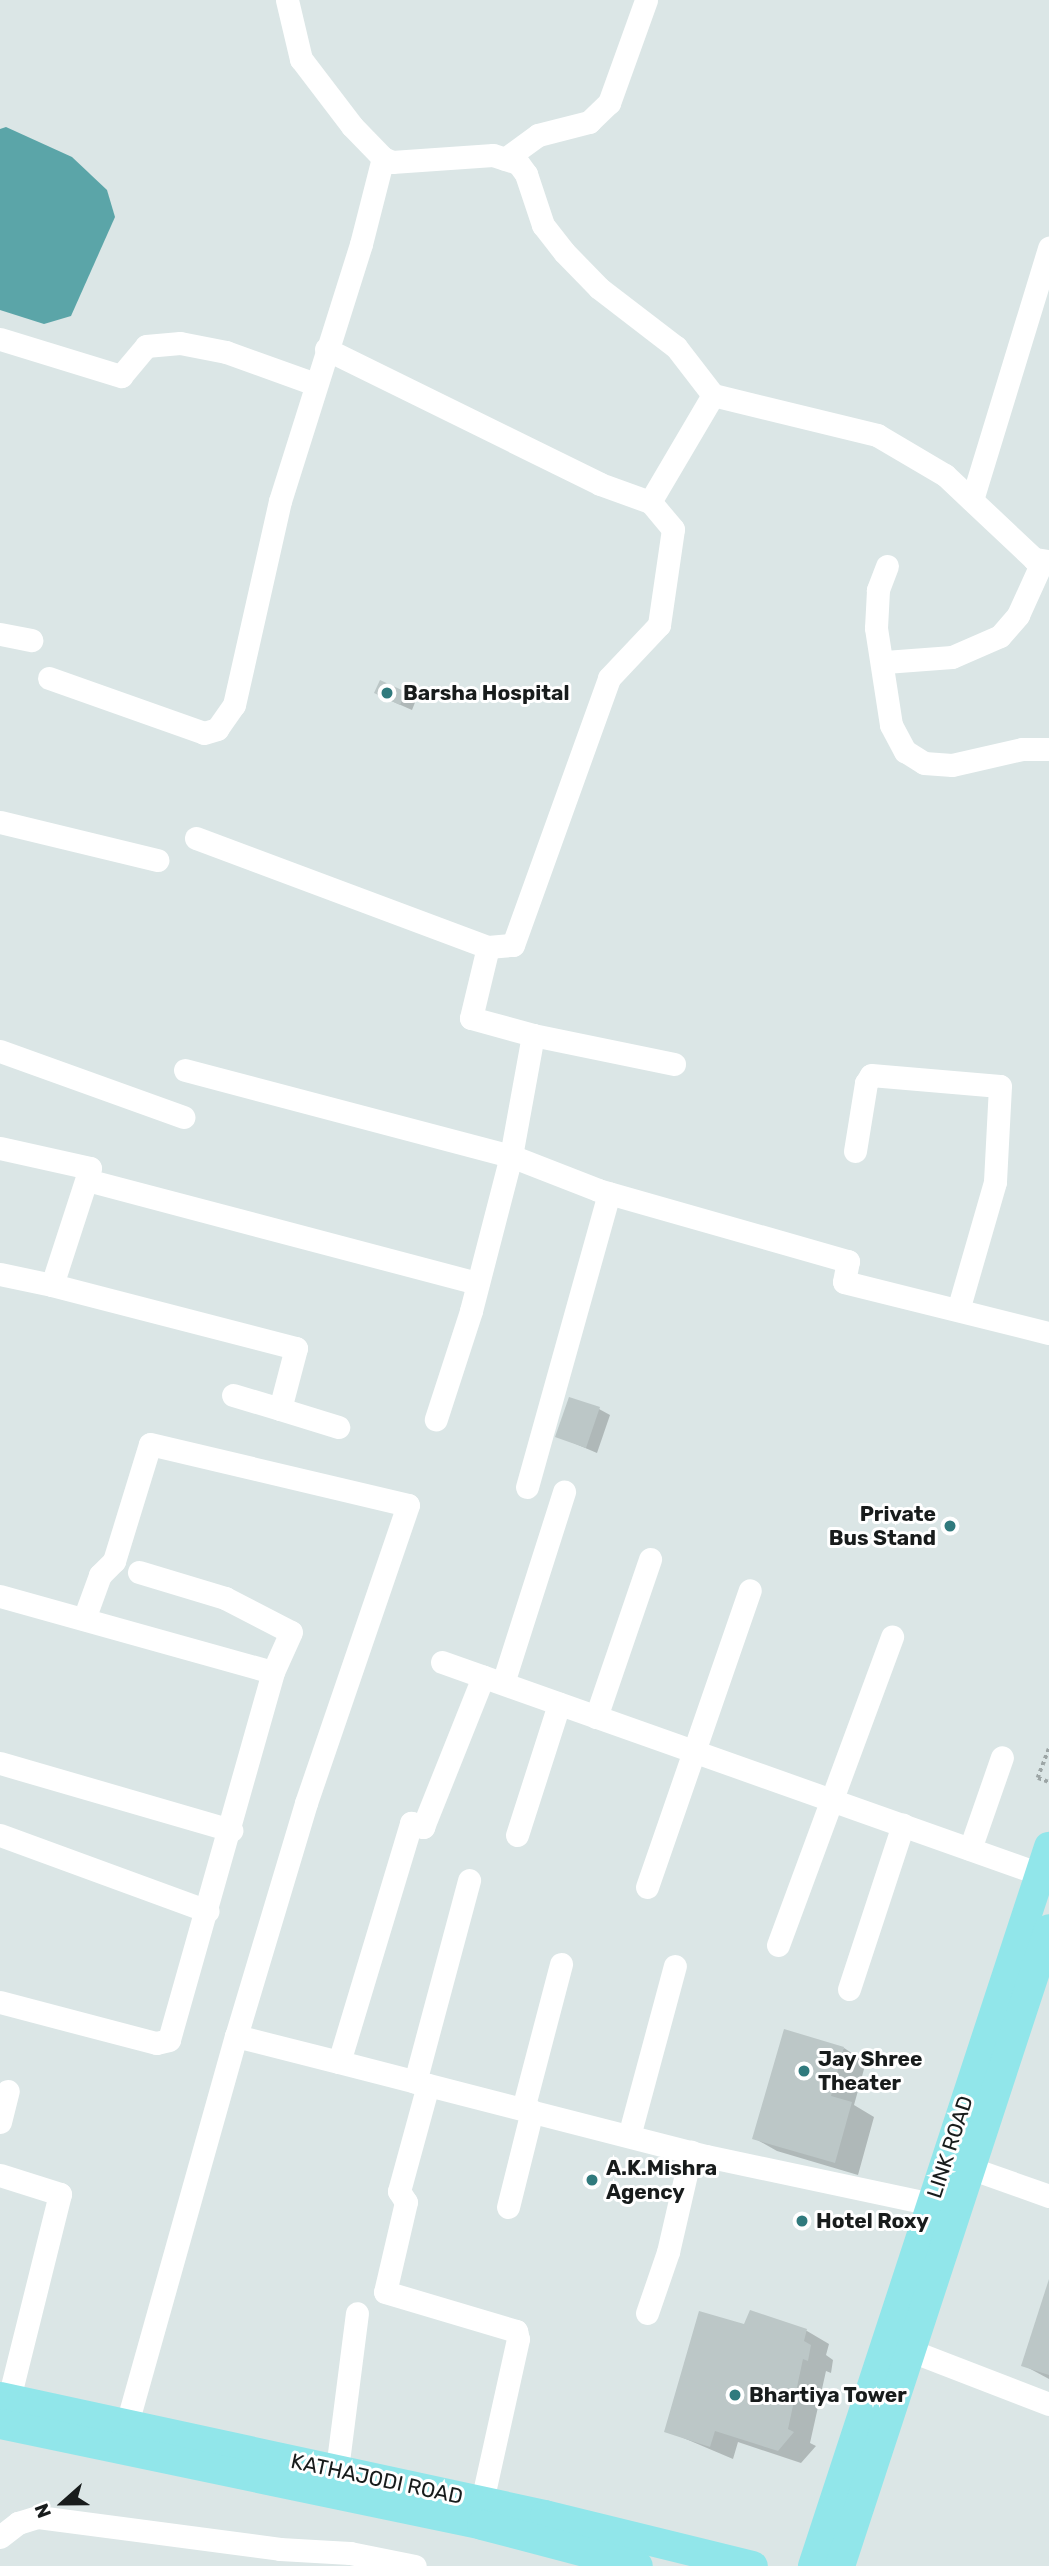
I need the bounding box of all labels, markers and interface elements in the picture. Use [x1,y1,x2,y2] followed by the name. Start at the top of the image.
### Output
[403,680,569,706] place label: Barsha Hospital
[377,683,397,703] marker: Barsha Hospital
[829,1501,936,1551] place label: Private Bus Stand
[942,1518,958,1534] marker: Private Bus Stand
[818,2046,923,2096] place label: Jay Shree Theater
[796,2063,812,2079] marker: Jay Shree Theater
[922,2093,978,2201] street label: LINK ROAD
[606,2155,717,2205] place label: A.K.Mishra Agency
[584,2172,600,2188] marker: A.K.Mishra Agency
[816,2208,929,2234] place label: Hotel Roxy
[794,2213,810,2229] marker: Hotel Roxy
[749,2382,907,2408] place label: Bhartiya Tower
[727,2387,743,2403] marker: Bhartiya Tower
[289,2448,465,2510] street label: KATHAJODI ROAD
[28,2468,98,2538] north arrow
[30,2500,56,2521] text: N

